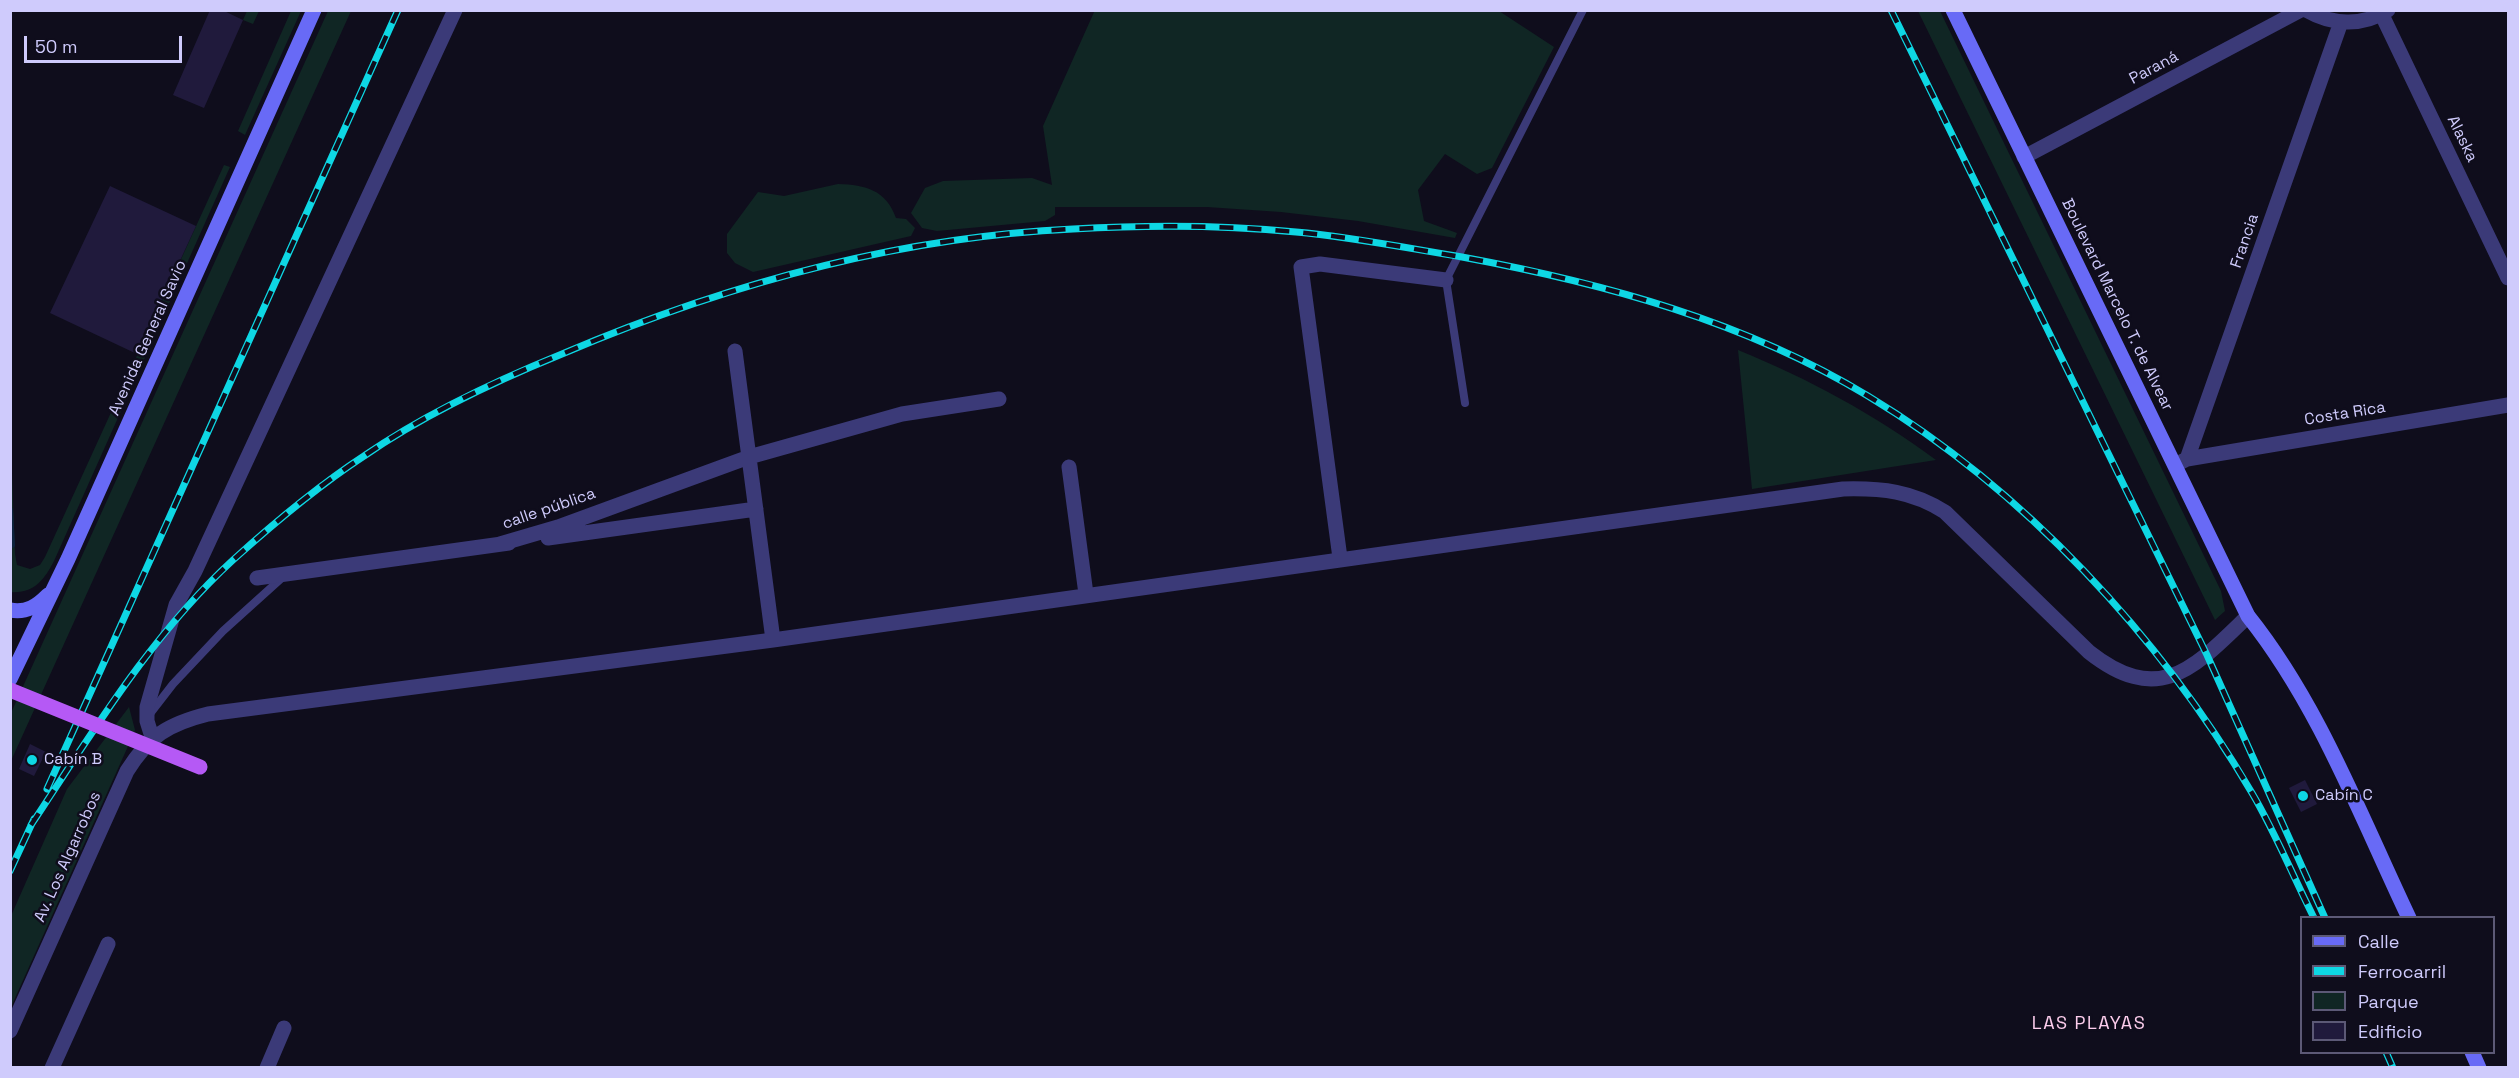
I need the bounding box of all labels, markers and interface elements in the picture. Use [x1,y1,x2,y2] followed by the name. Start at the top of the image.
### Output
[27,24,184,62] scale bar
[35,35,77,58] text: 50 m
[2126,47,2182,89] street label: Paraná
[2443,113,2481,165] street label: Alaska
[2057,196,2177,414] street label: Boulevard Marcelo T. de Alvear
[2227,211,2263,271] street label: Francia
[105,257,191,419] street label: Avenida General Savio
[2303,398,2387,430] street label: Costa Rica
[500,484,598,534] street label: calle pública
[44,750,102,770] place label: Cabín B
[25,753,39,767] marker: Cabín B
[2315,786,2373,806] place label: Cabín C
[31,789,105,925] street label: Av. Los Algarrobos
[2296,789,2310,803] marker: Cabín C
[2300,916,2495,1054] legend
[2358,930,2399,953] text: Calle
[2358,960,2446,983] text: Ferrocarril
[2358,990,2419,1013] text: Parque
[2032,1013,2146,1035] district label: LAS PLAYAS
[2358,1020,2422,1043] text: Edificio

